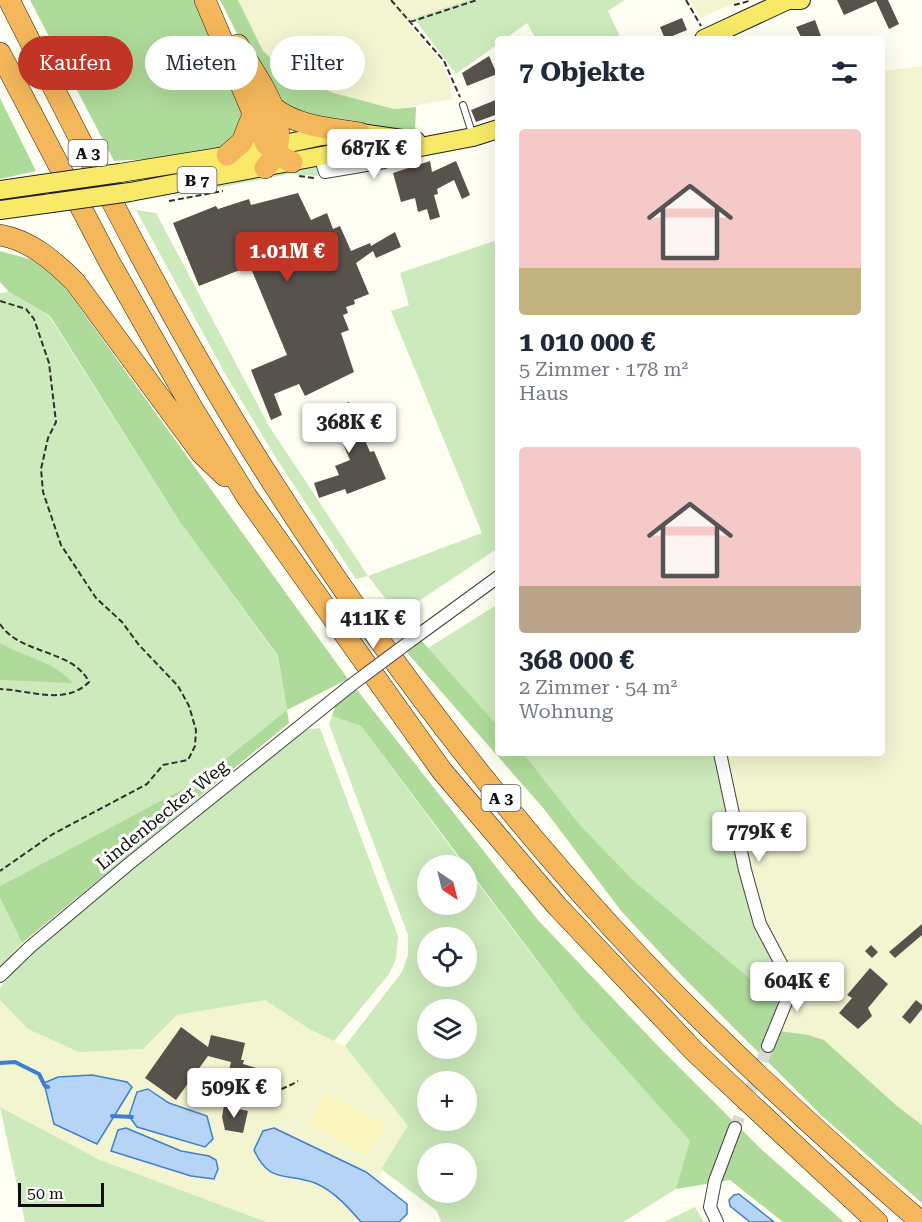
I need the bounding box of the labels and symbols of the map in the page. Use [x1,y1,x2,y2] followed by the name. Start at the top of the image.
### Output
[325,129,423,180] pin: 687K €
[68,140,107,166] road number: A 3
[178,167,216,193] road number: B 7
[232,232,342,283] pin: 1.01M €
[300,403,398,454] pin: 368K €
[324,599,422,650] pin: 411K €
[92,755,232,874] street label: Lindenbecker Weg
[482,785,520,811] road number: A 3
[710,812,808,863] pin: 779K €
[417,855,477,915] north arrow
[748,962,846,1013] pin: 604K €
[185,1068,283,1119] pin: 509K €
[18,1180,104,1208] scale bar

